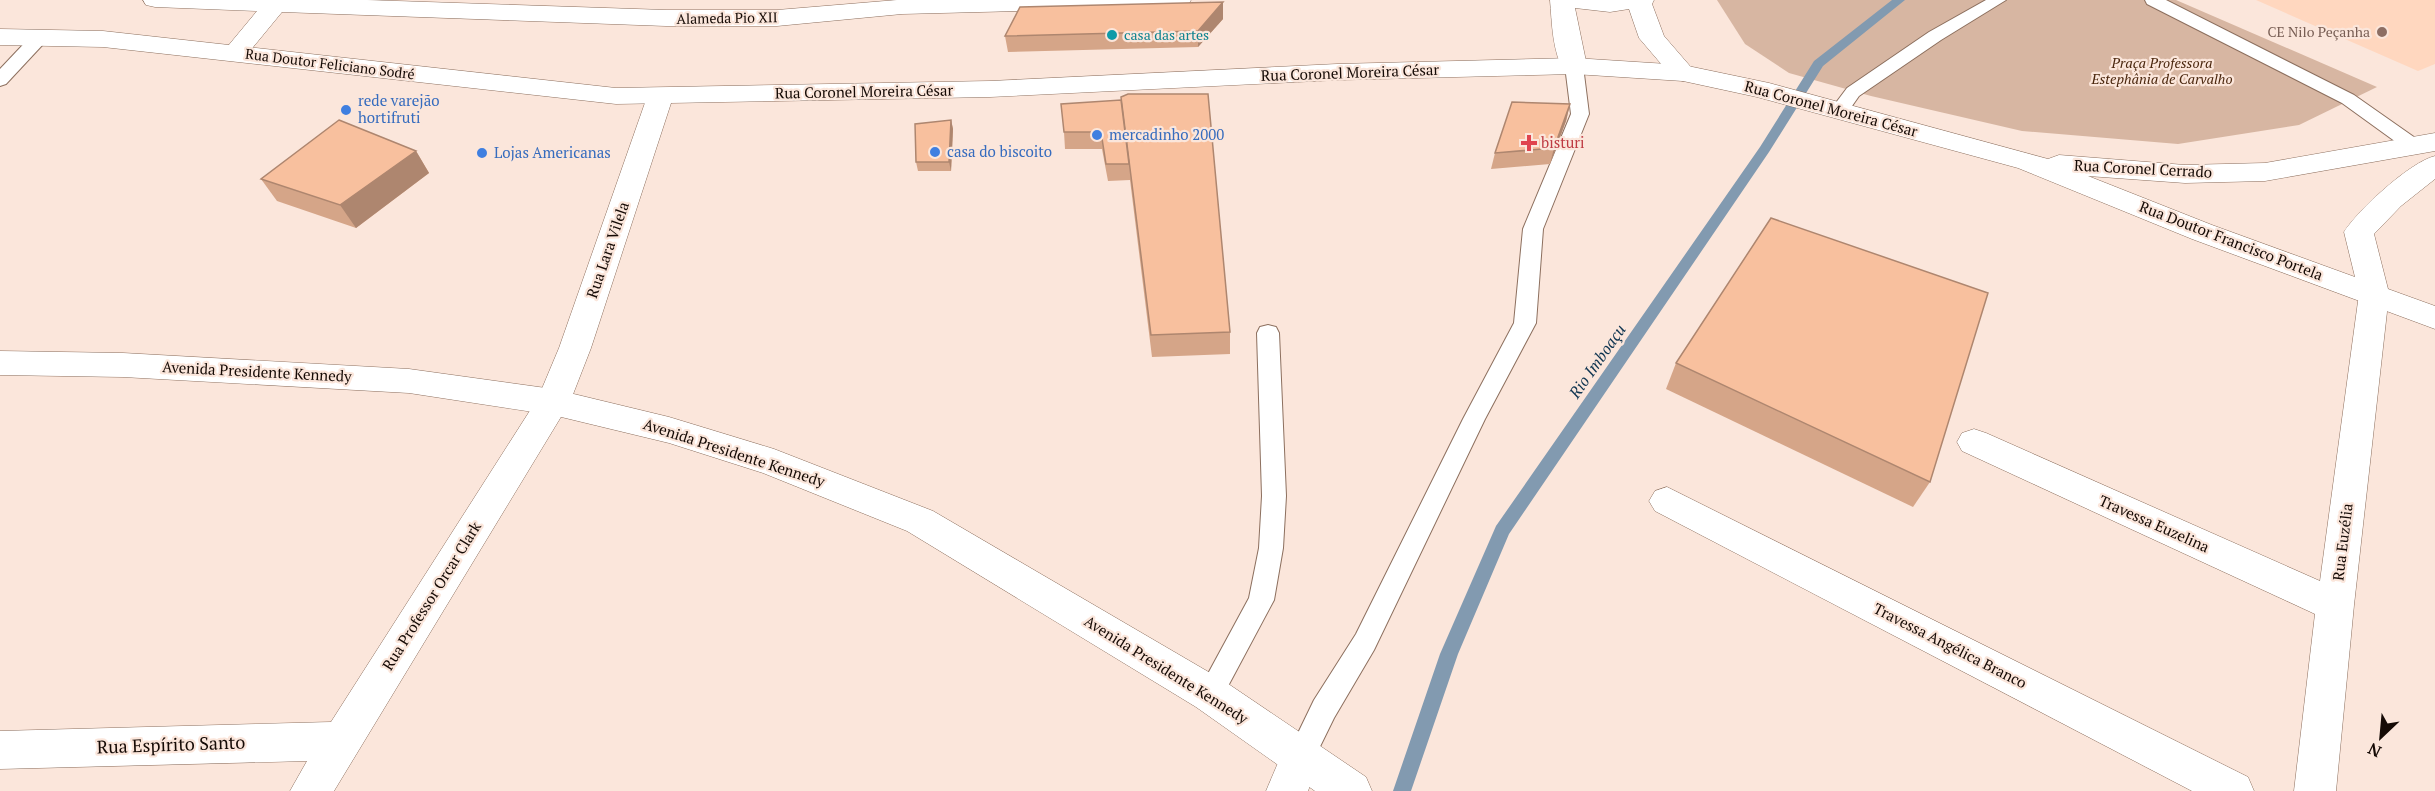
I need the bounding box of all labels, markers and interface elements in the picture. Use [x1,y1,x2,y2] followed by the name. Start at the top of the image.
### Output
[676,7,778,28] street label: Alameda Pio XII
[2267,22,2370,41] place label: CE Nilo Peçanha
[1124,25,1209,44] place label: casa das artes
[2375,25,2389,39] marker: CE Nilo Peçanha
[1105,28,1119,42] marker: casa das artes
[244,44,416,83] street label: Rua Doutor Feliciano Sodré
[2090,53,2233,88] park label: Praça Professora Estephânia de Carvalho
[1260,59,1440,85] street label: Rua Coronel Moreira César
[1742,75,1920,141] street label: Rua Coronel Moreira César
[775,79,954,103] street label: Rua Coronel Moreira César
[358,90,440,127] place label: rede varejão hortifruti
[339,103,353,117] marker: rede varejão hortifruti
[1109,124,1224,144] place label: mercadinho 2000
[1090,128,1104,142] marker: mercadinho 2000
[1541,132,1585,152] place label: bisturi
[1522,136,1536,150] marker: bisturi
[947,141,1052,161] place label: casa do biscoito
[494,142,611,162] place label: Lojas Americanas
[928,145,942,159] marker: casa do biscoito
[475,146,489,160] marker: Lojas Americanas
[2074,154,2213,182] street label: Rua Coronel Cerrado
[2137,196,2326,284] street label: Rua Doutor Francisco Portela
[581,198,633,301] street label: Rua Lara Vilela
[1563,320,1631,403] water label: Rio Imboaçu
[162,356,353,386] street label: Avenida Presidente Kennedy
[641,413,828,491] street label: Avenida Presidente Kennedy
[2096,490,2213,557] street label: Travessa Euzelina
[2327,502,2357,582] street label: Rua Euzélia
[377,517,485,674] street label: Rua Professor Orcar Clark
[1870,598,2030,692] street label: Travessa Angélica Branco
[1081,610,1253,728] street label: Avenida Presidente Kennedy
[2351,707,2411,767] north arrow
[96,729,246,759] street label: Rua Espírito Santo
[2364,738,2385,763] text: N

